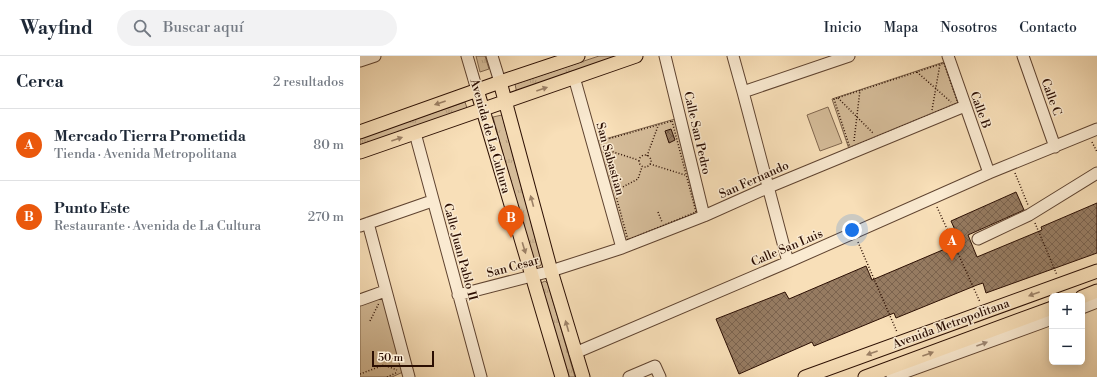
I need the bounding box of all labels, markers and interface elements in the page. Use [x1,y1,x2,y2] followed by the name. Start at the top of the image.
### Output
[117,10,397,46] search box
[20,16,93,40] text: Wayfind
[131,17,153,39] icon: search
[163,18,244,37] text: Buscar aquí
[824,19,862,37] text: Inicio
[884,19,918,37] text: Mapa
[940,19,997,37] text: Nosotros
[1019,19,1077,37] text: Contacto
[16,71,64,93] text: Cerca
[273,74,344,90] text: 2 resultados
[466,76,514,196] street label: Avenida de La Cultura
[1037,76,1065,118] street label: Calle C
[536,85,548,91] one-way arrow
[966,89,994,131] street label: Calle B
[680,90,714,176] street label: Calle San Pedro
[433,100,445,106] one-way arrow
[592,121,628,197] street label: San Sabastian
[54,127,246,146] text: Mercado Tierra Prometida
[391,136,403,142] one-way arrow
[24,137,34,153] text: A
[313,137,344,153] text: 80 m
[54,146,237,162] text: Tienda · Avenida Metropolitana
[717,158,792,202] street label: San Fernando
[529,195,535,207] one-way arrow
[54,199,130,218] text: Punto Este
[440,202,480,303] street label: Calle Juan Pablo II
[498,205,524,238] pin: B
[24,209,34,225] text: B
[308,209,344,225] text: 270 m
[54,218,261,234] text: Restaurante · Avenida de La Cultura
[842,220,862,240] your location
[749,226,825,270] street label: Calle San Luis
[939,228,965,261] pin: A
[521,242,527,254] one-way arrow
[485,253,541,281] street label: San Cesar
[1028,291,1040,297] one-way arrow
[1049,293,1085,365] map controls
[1049,293,1085,329] button: +
[889,296,1012,353] street label: Avenida Metropolitana
[564,320,570,332] one-way arrow
[1049,329,1085,365] button: −
[976,341,988,347] one-way arrow
[372,349,434,368] scale bar
[866,350,878,356] one-way arrow
[923,350,935,356] one-way arrow
[378,351,403,365] text: 50 m

